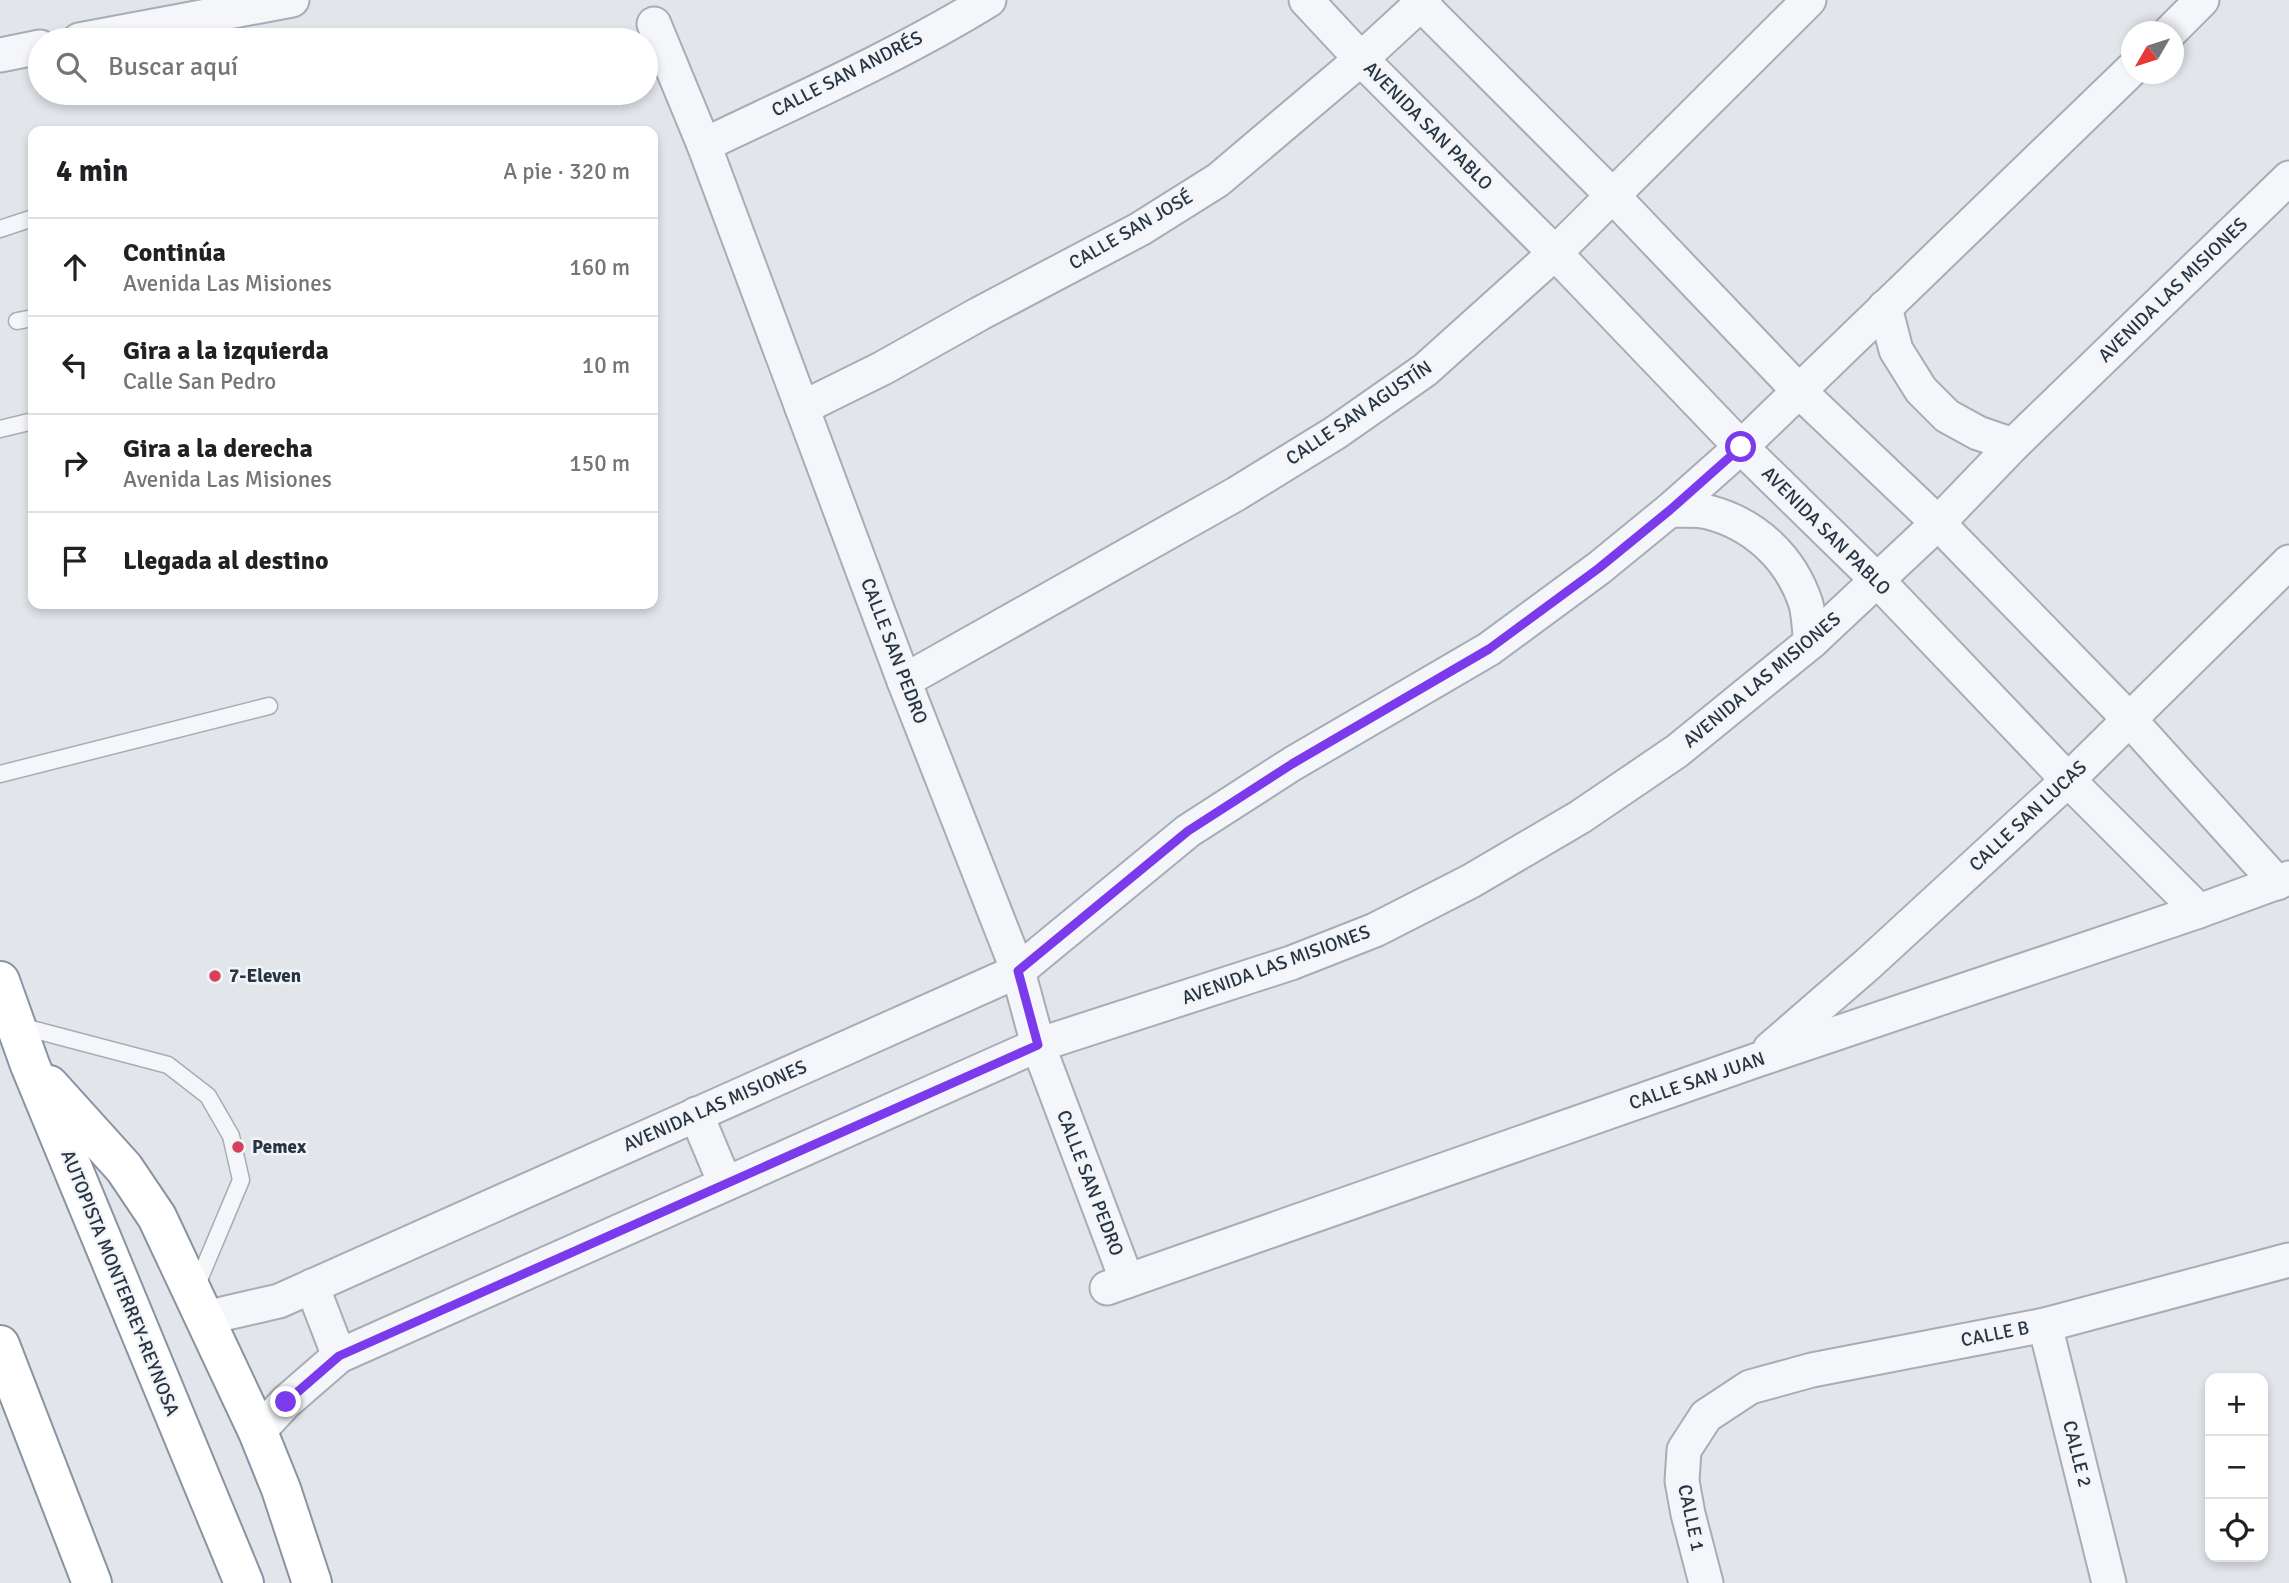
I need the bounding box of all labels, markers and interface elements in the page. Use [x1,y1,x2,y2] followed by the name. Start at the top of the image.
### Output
[2121,21,2184,84] north arrow
[767,26,927,122] street label: CALLE SAN ANDRÉS
[28,28,658,105] search box
[52,48,90,86] icon: search
[108,51,238,83] text: Buscar aquí
[1358,56,1498,196] street label: AVENIDA SAN PABLO
[56,153,128,190] text: 4 min
[503,157,630,186] text: A pie · 320 m
[1065,185,1197,275] street label: CALLE SAN JOSÉ
[2093,212,2253,368] street label: AVENIDA LAS MISIONES
[123,237,226,269] text: Continúa
[56,248,94,286] icon: ahead
[569,253,630,282] text: 160 m
[123,269,332,298] text: Avenida Las Misiones
[123,335,329,367] text: Gira a la izquierda
[56,346,94,384] icon: left
[582,351,630,380] text: 10 m
[1281,355,1437,471] street label: CALLE SAN AGUSTÍN
[123,367,276,396] text: Calle San Pedro
[1725,431,1756,462] route start
[123,433,313,465] text: Gira a la derecha
[56,444,94,482] icon: right
[569,449,630,478] text: 150 m
[1756,461,1896,601] street label: AVENIDA SAN PABLO
[123,465,332,494] text: Avenida Las Misiones
[56,542,94,580] icon: arrive
[123,545,329,577] text: Llegada al destino
[855,575,933,727] street label: CALLE SAN PEDRO
[1678,607,1846,753] street label: AVENIDA LAS MISIONES
[1964,755,2092,877] street label: CALLE SAN LUCAS
[1179,920,1373,1010] street label: AVENIDA LAS MISIONES
[229,964,301,988] place label: 7-Eleven
[207,968,223,984] marker: 7-Eleven
[1626,1047,1768,1115] street label: CALLE SAN JUAN
[619,1055,811,1157] street label: AVENIDA LAS MISIONES
[1051,1107,1129,1259] street label: CALLE SAN PEDRO
[252,1135,307,1159] place label: Pemex
[230,1139,246,1155] marker: Pemex
[56,1146,185,1420] street label: AUTOPISTA MONTERREY-REYNOSA
[1959,1316,2031,1352] street label: CALLE B
[2205,1373,2268,1562] map controls
[2205,1373,2268,1436] button: +
[270,1386,301,1417] route end
[2057,1418,2097,1490] street label: CALLE 2
[2205,1436,2268,1499] button: −
[1672,1482,1710,1554] street label: CALLE 1
[2205,1499,2268,1562] button: locate

